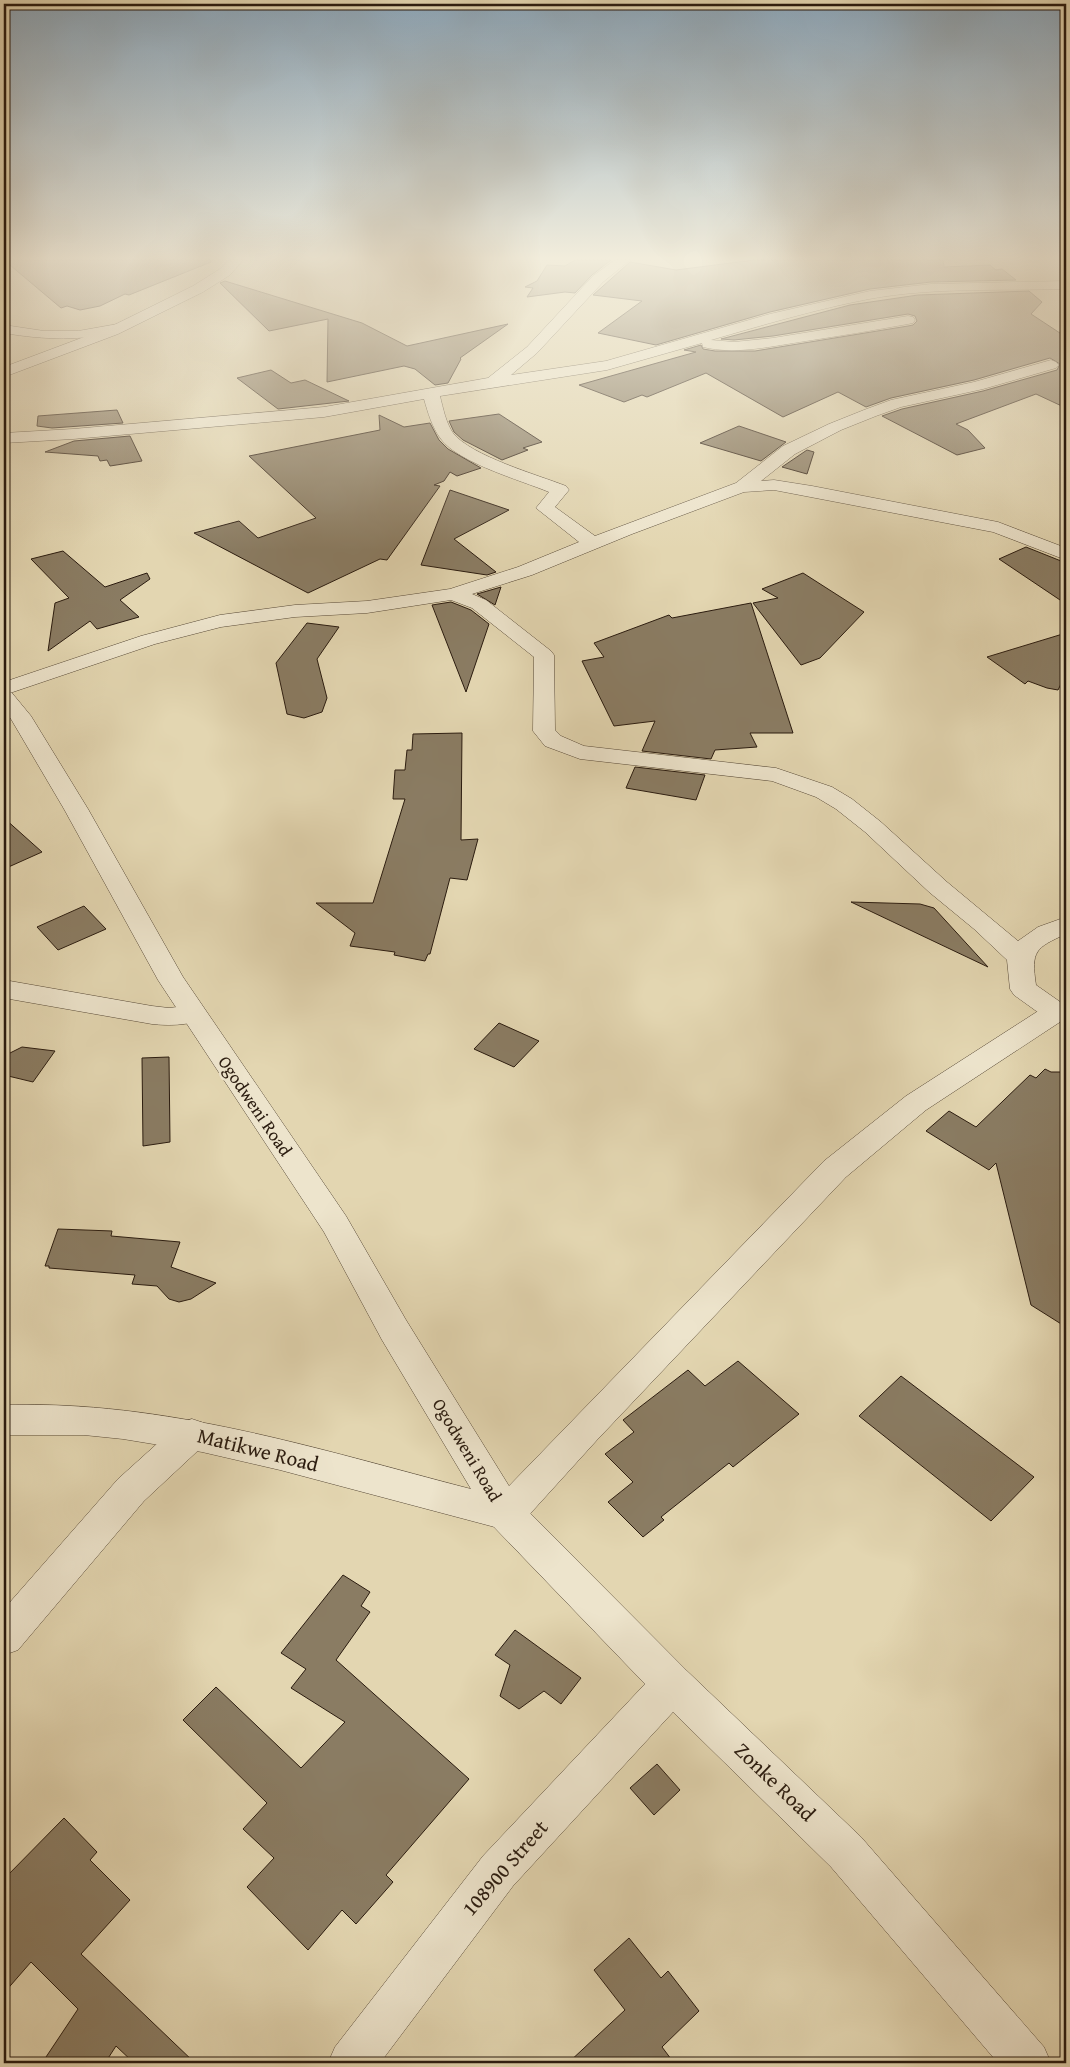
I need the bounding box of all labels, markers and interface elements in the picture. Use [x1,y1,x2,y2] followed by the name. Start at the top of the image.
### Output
[212,1050,299,1162] street label: Ogodweni Road
[426,1393,509,1507] street label: Ogodweni Road
[194,1419,323,1480] street label: Matikwe Road
[728,1735,823,1829] street label: Zonke Road
[454,1812,556,1923] street label: 108900 Street

